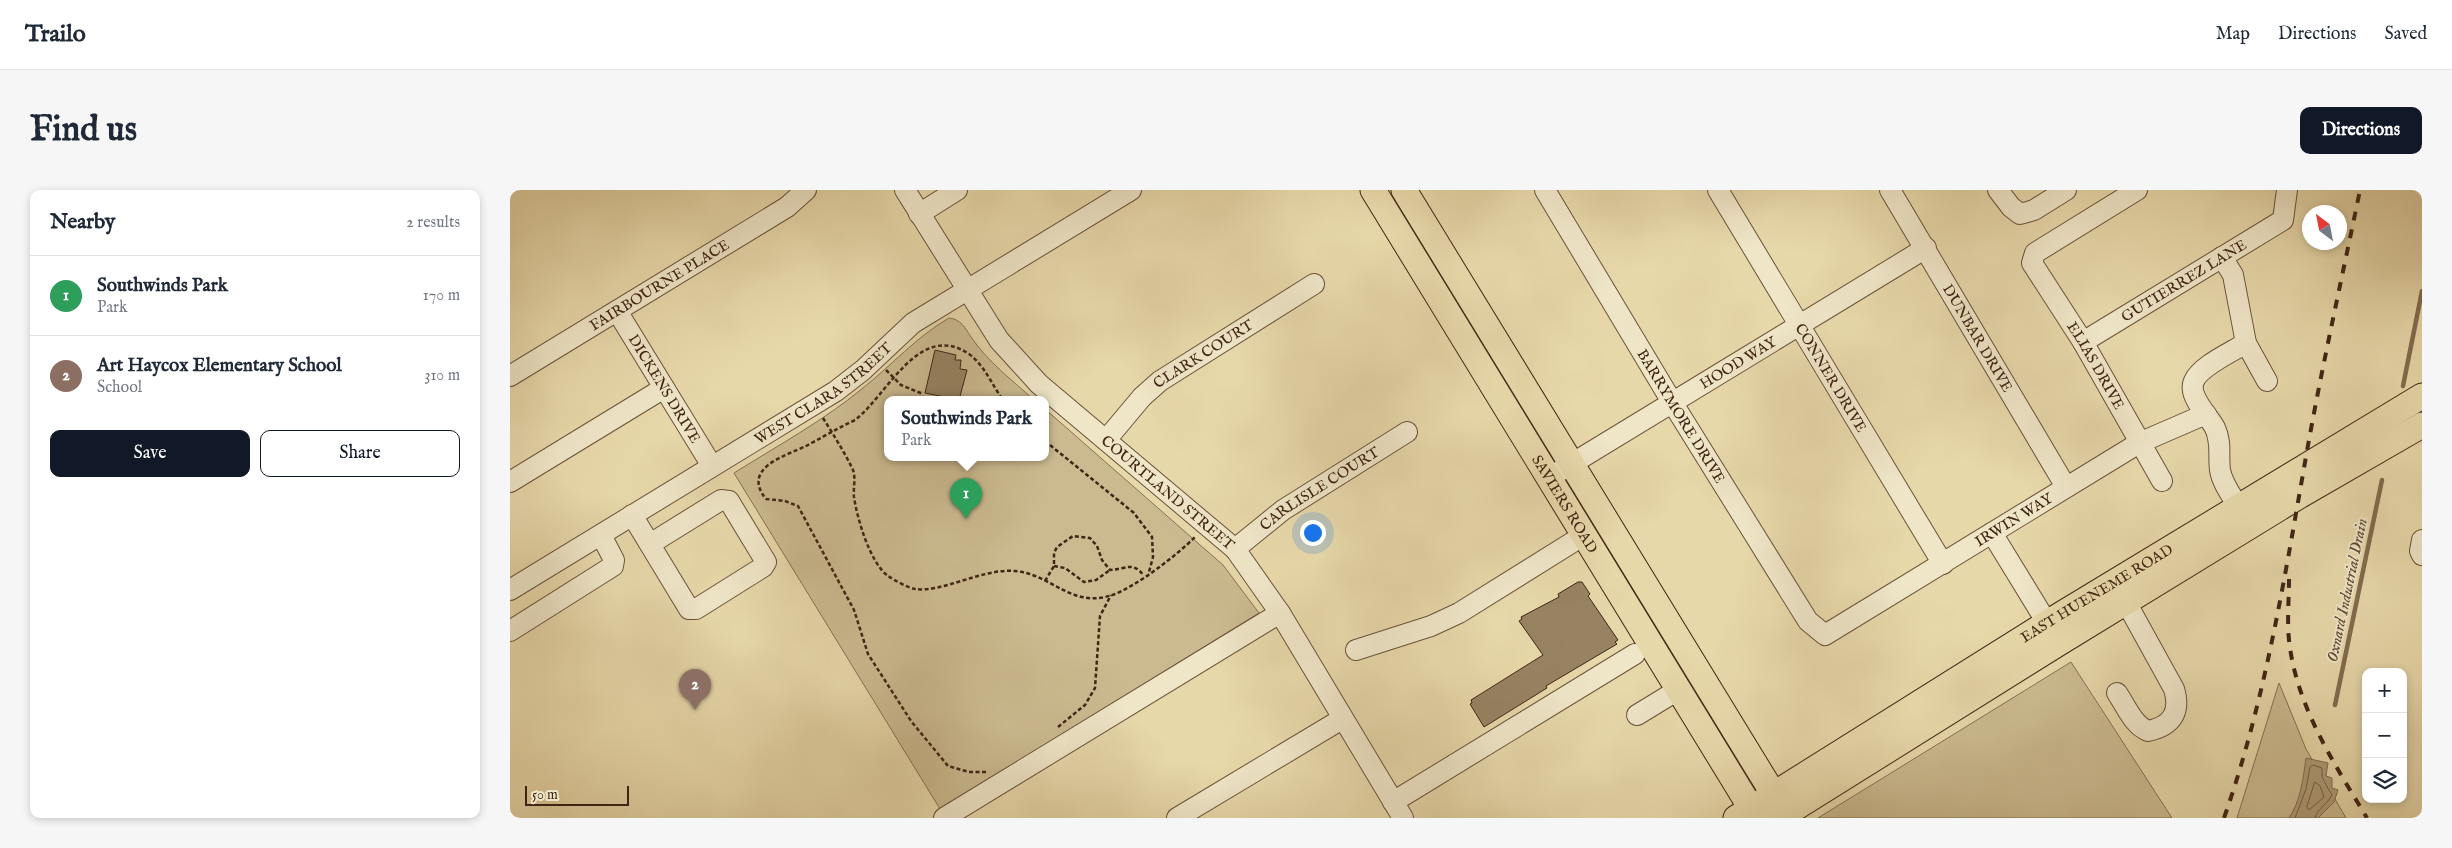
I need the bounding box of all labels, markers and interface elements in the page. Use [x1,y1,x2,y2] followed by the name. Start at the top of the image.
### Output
[25,19,86,50] text: Trailo
[2216,23,2250,46] text: Map
[2278,23,2356,46] text: Directions
[2384,23,2427,46] text: Saved
[2300,107,2422,154] button: Directions
[30,108,137,153] text: Find us
[2302,205,2347,250] north arrow
[50,209,115,236] text: Nearby
[406,213,460,233] text: 2 results
[586,235,733,335] street label: FAIRBOURNE PLACE
[2118,235,2250,326] street label: GUTIERREZ LANE
[97,274,228,298] text: Southwinds Park
[1938,281,2017,396] street label: DUNBAR DRIVE
[63,286,69,306] text: 1
[423,286,460,306] text: 170 m
[97,298,127,318] text: Park
[1149,316,1257,393] street label: CLARK COURT
[2062,318,2128,413] street label: ELIAS DRIVE
[1790,320,1871,436] street label: CONNER DRIVE
[624,331,705,447] street label: DICKENS DRIVE
[1696,332,1781,394] street label: HOOD WAY
[751,339,896,449] street label: WEST CLARA STREET
[1632,346,1729,487] street label: BARRYMORE DRIVE
[97,354,342,378] text: Art Haycox Elementary School
[62,366,70,386] text: 2
[424,366,460,386] text: 310 m
[97,378,142,398] text: School
[884,396,1049,461] popup
[901,407,1032,431] text: Southwinds Park
[50,430,250,477] button: Save
[260,430,460,477] button: Share
[901,431,931,451] text: Park
[1097,431,1238,555] street label: COURTLAND STREET
[1256,443,1383,535] street label: CARLISLE COURT
[1527,452,1602,557] street label: SAVIERS ROAD
[950,478,982,519] pin: 1
[1971,489,2057,551] street label: IRWIN WAY
[2323,517,2373,664] water label: Oxnard Industrial Drain
[1300,520,1326,546] your location
[2017,540,2177,647] street label: EAST HUENEME ROAD
[2362,668,2407,803] map controls
[2362,668,2407,713] button: +
[679,669,711,710] pin: 2
[2362,713,2407,758] button: −
[2362,758,2407,803] button: layers
[525,783,629,806] scale bar
[532,786,558,804] text: 50 m

